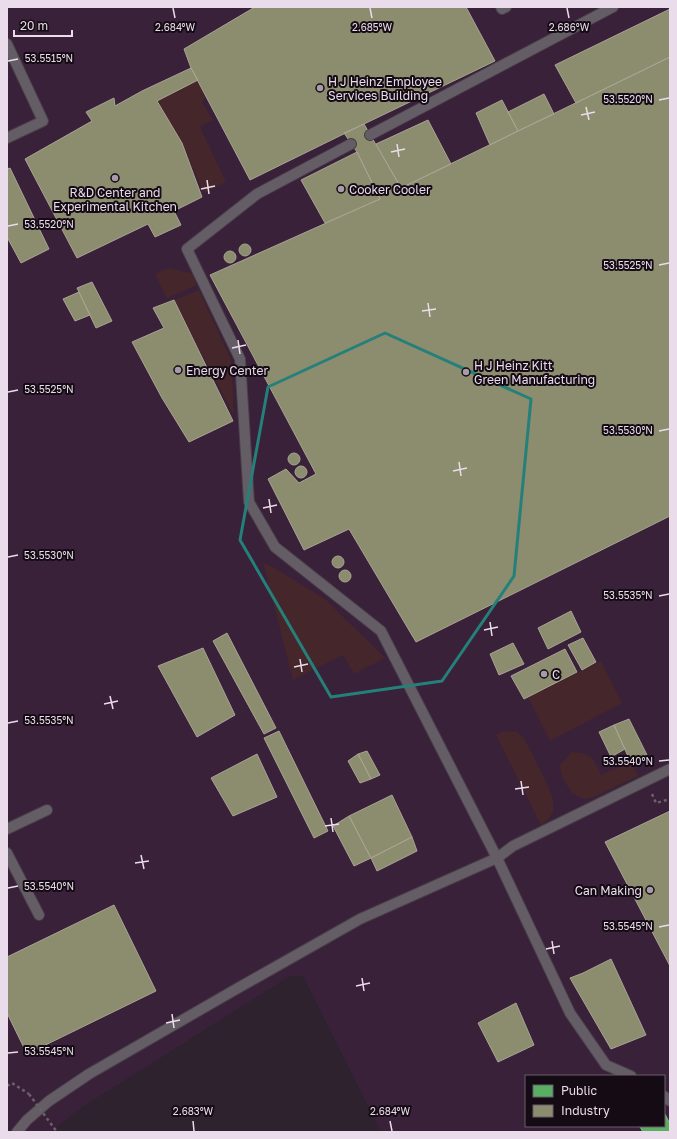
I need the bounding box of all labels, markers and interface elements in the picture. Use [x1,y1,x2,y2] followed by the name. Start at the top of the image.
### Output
[14,12,72,38] scale bar
[20,18,48,33] text: 20 m
[155,21,195,33] text: 2.684°W
[352,21,393,33] text: 2.685°W
[549,21,590,33] text: 2.686°W
[25,52,73,64] text: 53.5515°N
[328,74,442,103] place label: H J Heinz Employee Services Building
[315,83,325,93] marker: H J Heinz Employee Services Building
[603,93,653,105] text: 53.5520°N
[110,173,120,183] marker: R&D Center and Experimental Kitchen
[349,182,431,197] place label: Cooker Cooler
[336,184,346,194] marker: Cooker Cooler
[53,185,177,214] place label: R&D Center and Experimental Kitchen
[24,218,74,230] text: 53.5520°N
[603,259,653,271] text: 53.5525°N
[474,358,595,387] place label: H J Heinz Kitt Green Manufacturing
[186,363,268,378] place label: Energy Center
[173,365,183,375] marker: Energy Center
[461,367,471,377] marker: H J Heinz Kitt Green Manufacturing
[24,383,74,395] text: 53.5525°N
[603,424,653,436] text: 53.5530°N
[24,549,74,561] text: 53.5530°N
[603,589,653,601] text: 53.5535°N
[552,667,560,682] place label: C
[539,669,549,679] marker: C
[24,714,74,726] text: 53.5535°N
[603,755,653,767] text: 53.5540°N
[24,880,74,892] text: 53.5540°N
[575,883,642,898] place label: Can Making
[645,885,655,895] marker: Can Making
[603,920,653,932] text: 53.5545°N
[24,1045,74,1057] text: 53.5545°N
[525,1075,665,1127] legend
[561,1083,598,1098] text: Public
[561,1103,610,1118] text: Industry
[173,1105,214,1117] text: 2.683°W
[370,1105,410,1117] text: 2.684°W

